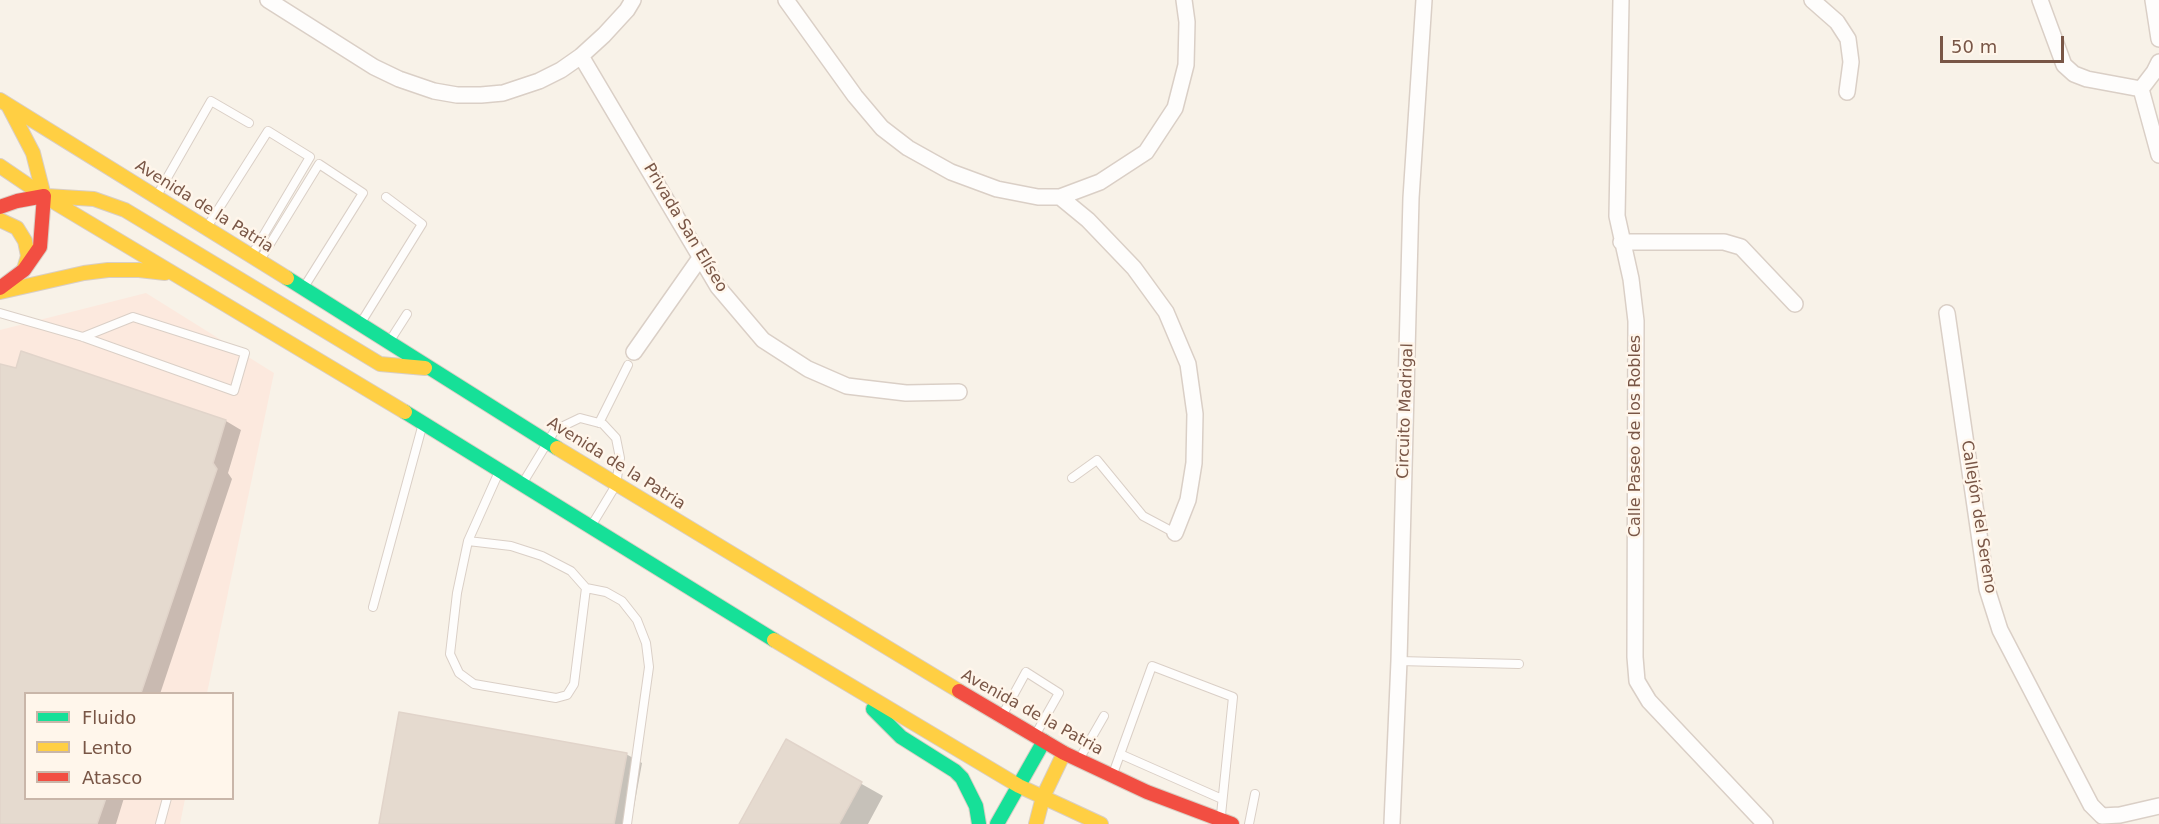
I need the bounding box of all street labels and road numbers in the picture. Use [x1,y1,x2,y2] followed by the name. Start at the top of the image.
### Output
[131,157,277,257] street label: Avenida de la Patria
[639,160,731,296] street label: Privada San Elíseo
[1626,335,1646,537] street label: Calle Paseo de los Robles
[1394,343,1418,479] street label: Circuito Madrigal
[543,414,689,514] street label: Avenida de la Patria
[1956,439,2000,595] street label: Callejón del Sereno
[958,666,1106,760] street label: Avenida de la Patria

